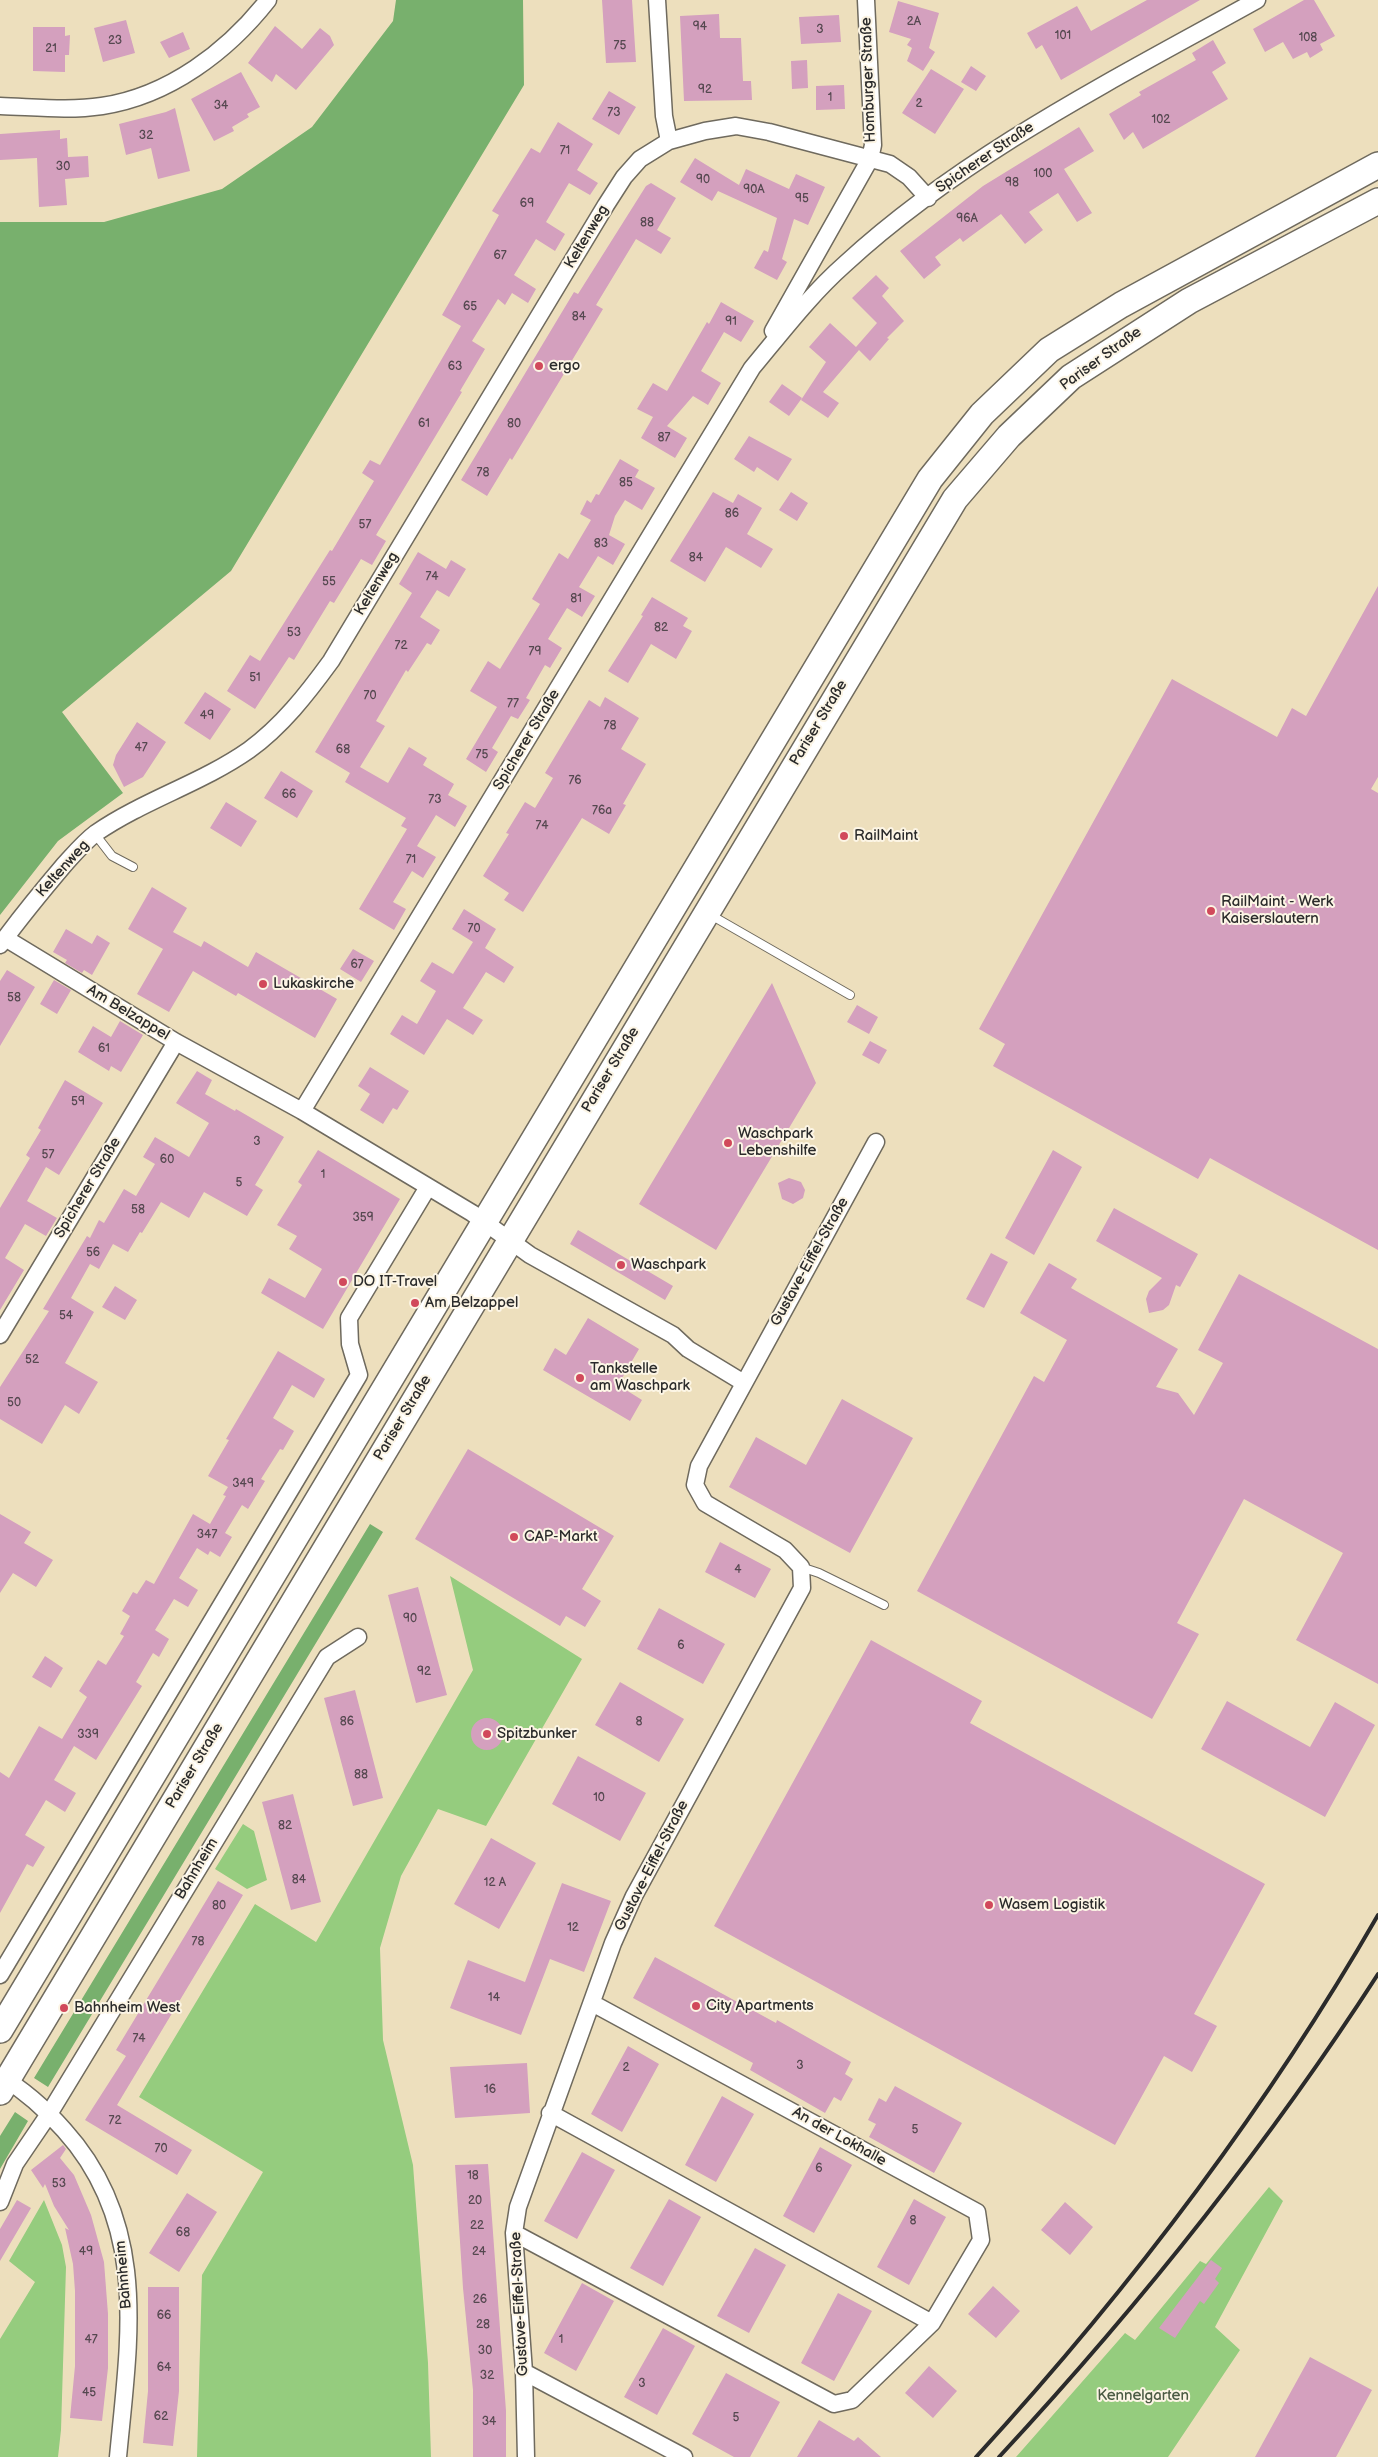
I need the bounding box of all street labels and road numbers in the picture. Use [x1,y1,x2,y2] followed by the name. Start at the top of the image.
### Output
[858,17,880,143] street label: Homburger Straße
[933,119,1037,197] street label: Spicherer Straße
[561,202,613,272] street label: Keltenweg
[1057,323,1145,395] street label: Pariser Straße
[351,549,403,619] street label: Keltenweg
[786,677,852,769] street label: Pariser Straße
[490,686,564,794] street label: Spicherer Straße
[33,837,93,901] street label: Keltenweg
[83,981,173,1045] street label: Am Belzappel
[578,1024,644,1116] street label: Pariser Straße
[51,1134,125,1242] street label: Spicherer Straße
[767,1195,853,1329] street label: Gustave-Eiffel-Straße
[370,1372,436,1464] street label: Pariser Straße
[162,1720,228,1812] street label: Pariser Straße
[611,1798,693,1934] street label: Gustave-Eiffel-Straße
[172,1835,222,1903] street label: Bahnheim
[789,2104,889,2170] street label: An der Lokhalle
[507,2231,533,2377] street label: Gustave-Eiffel-Straße
[112,2240,136,2310] street label: Bahnheim

